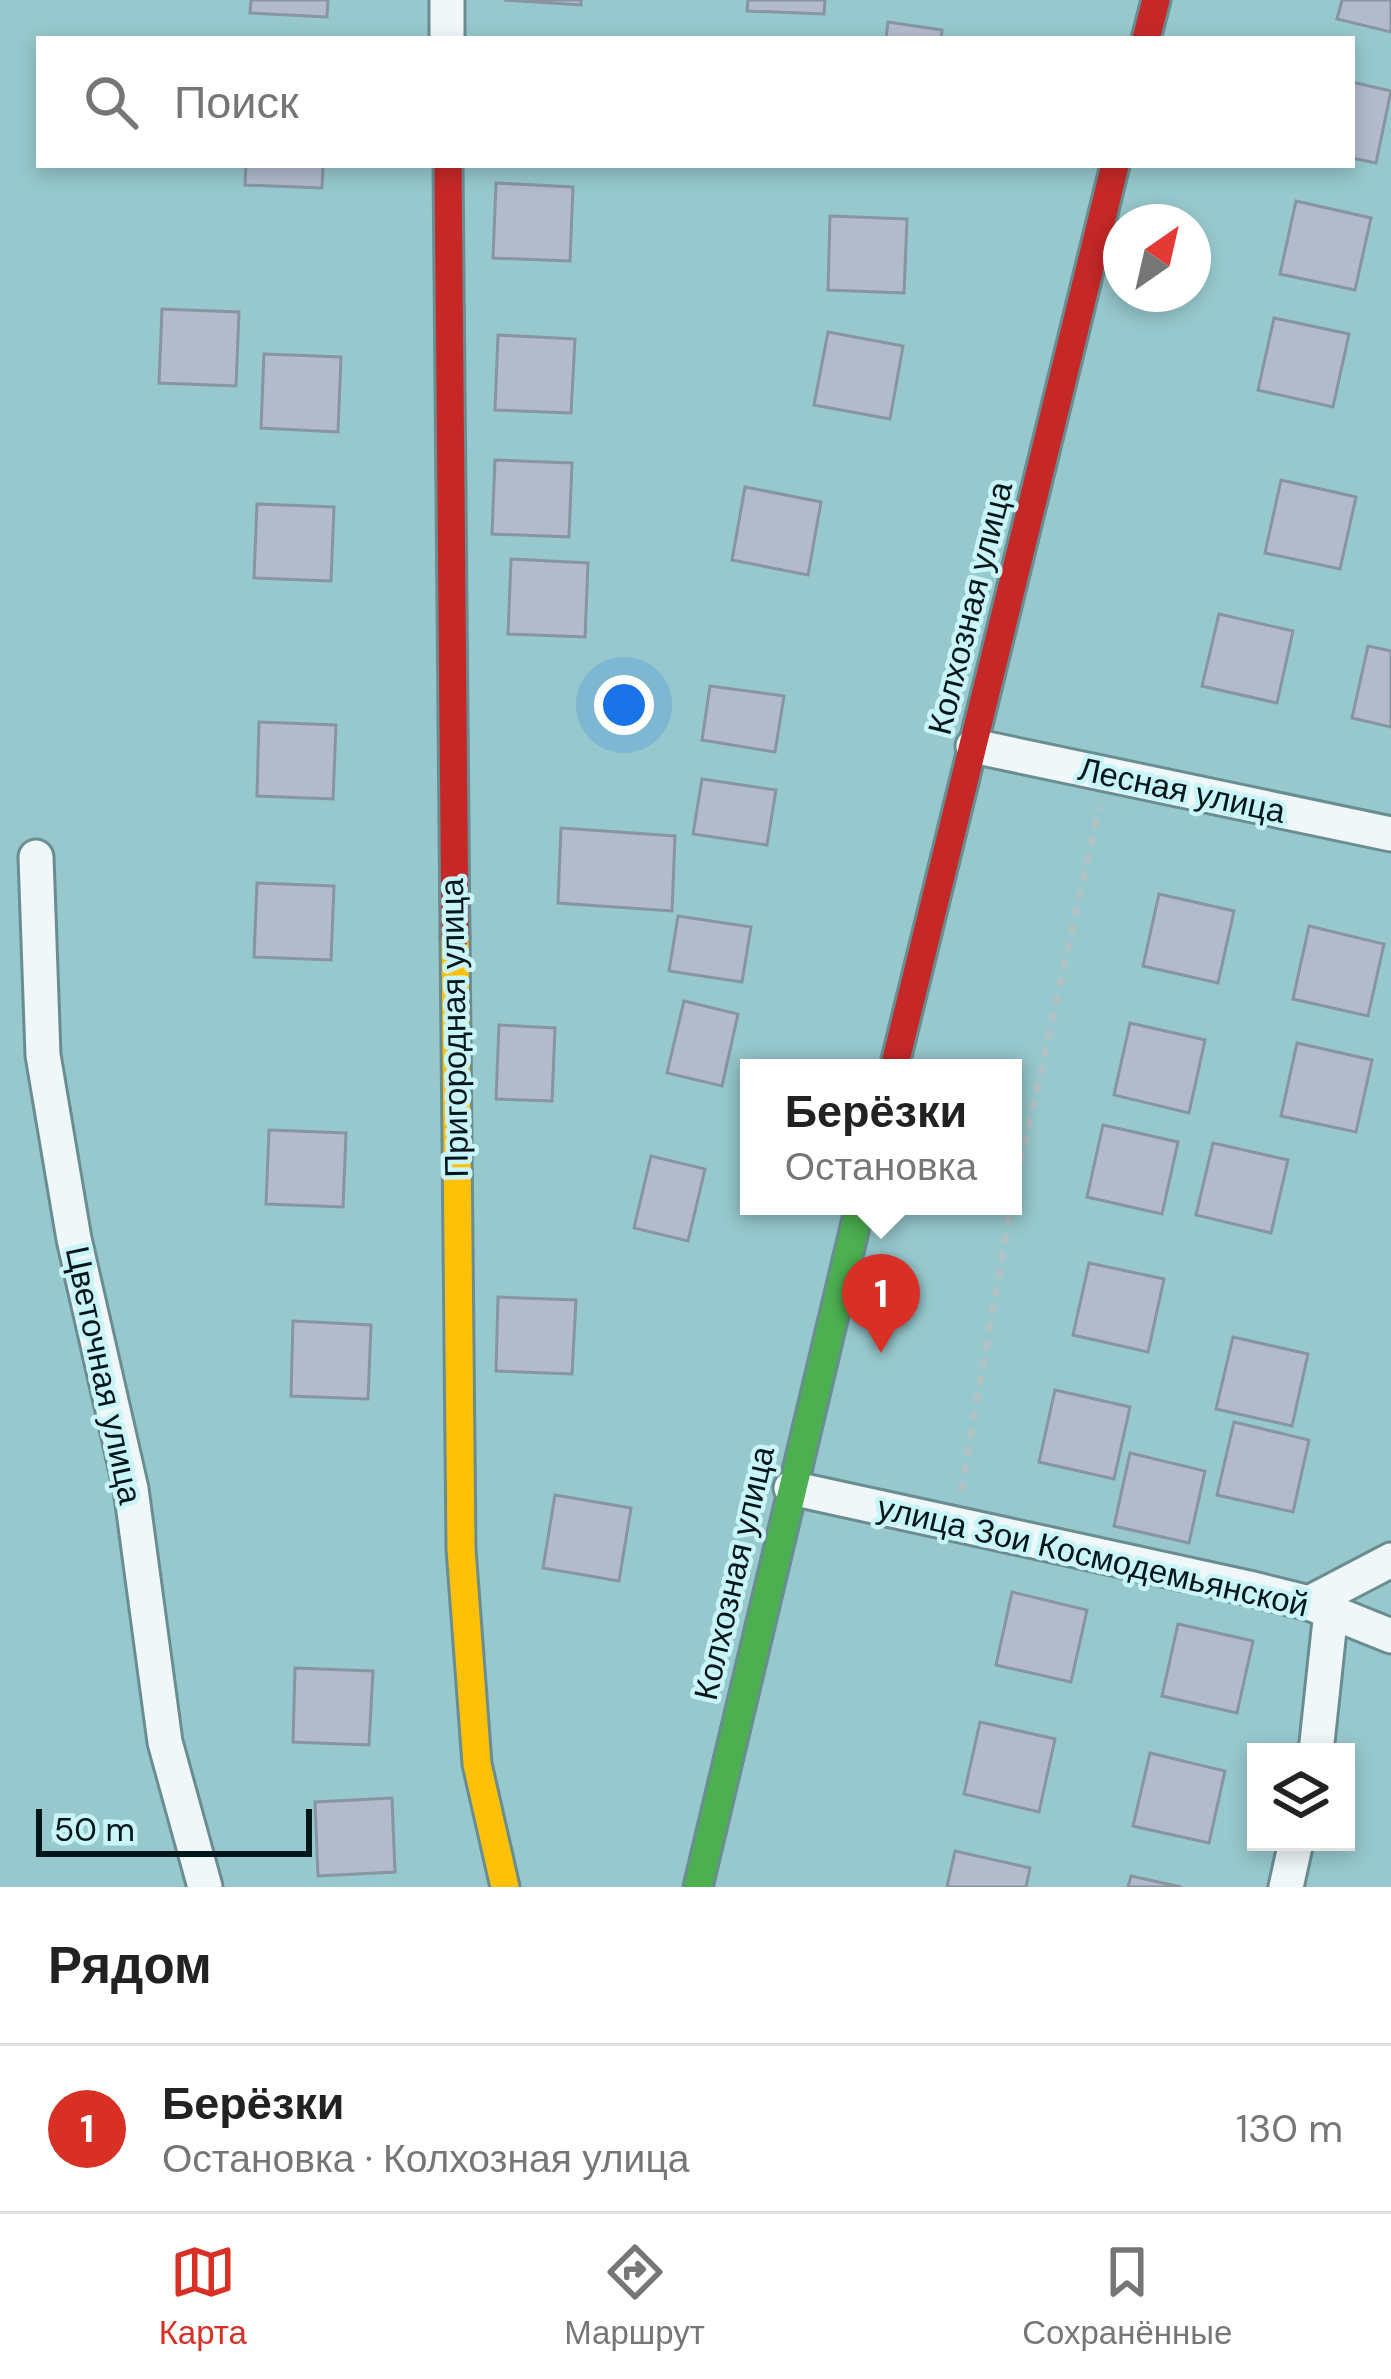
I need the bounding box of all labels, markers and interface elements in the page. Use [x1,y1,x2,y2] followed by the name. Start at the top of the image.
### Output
[36,36,1355,168] search box
[78,69,144,135] icon: search
[174,73,299,132] text: Поиск
[1103,204,1211,312] north arrow
[918,476,1022,739] street label: Колхозная улица
[594,675,654,735] your location
[1075,747,1290,833] street label: Лесная улица
[430,877,478,1178] street label: Пригородная улица
[740,1059,1022,1215] popup
[785,1082,967,1141] text: Берёзки
[785,1141,977,1192] text: Остановка
[56,1242,152,1508] street label: Цветочная улица
[842,1254,920,1353] pin: 1
[684,1441,784,1704] street label: Колхозная улица
[873,1485,1313,1627] street label: улица Зои Космодемьянской
[1247,1743,1355,1851] map controls
[1247,1743,1355,1851] button: layers
[36,1803,312,1856] scale bar
[54,1808,135,1851] text: 50 m
[48,1932,212,1999] text: Рядом
[162,2074,344,2133] text: Берёзки
[80,2103,94,2154] text: 1
[1236,2103,1343,2154] text: 130 m
[162,2133,689,2184] text: Остановка · Колхозная улица
[159,2239,247,2354] tab: Карта
[564,2239,705,2354] tab: Маршрут
[1022,2239,1232,2354] tab: Сохранённые

